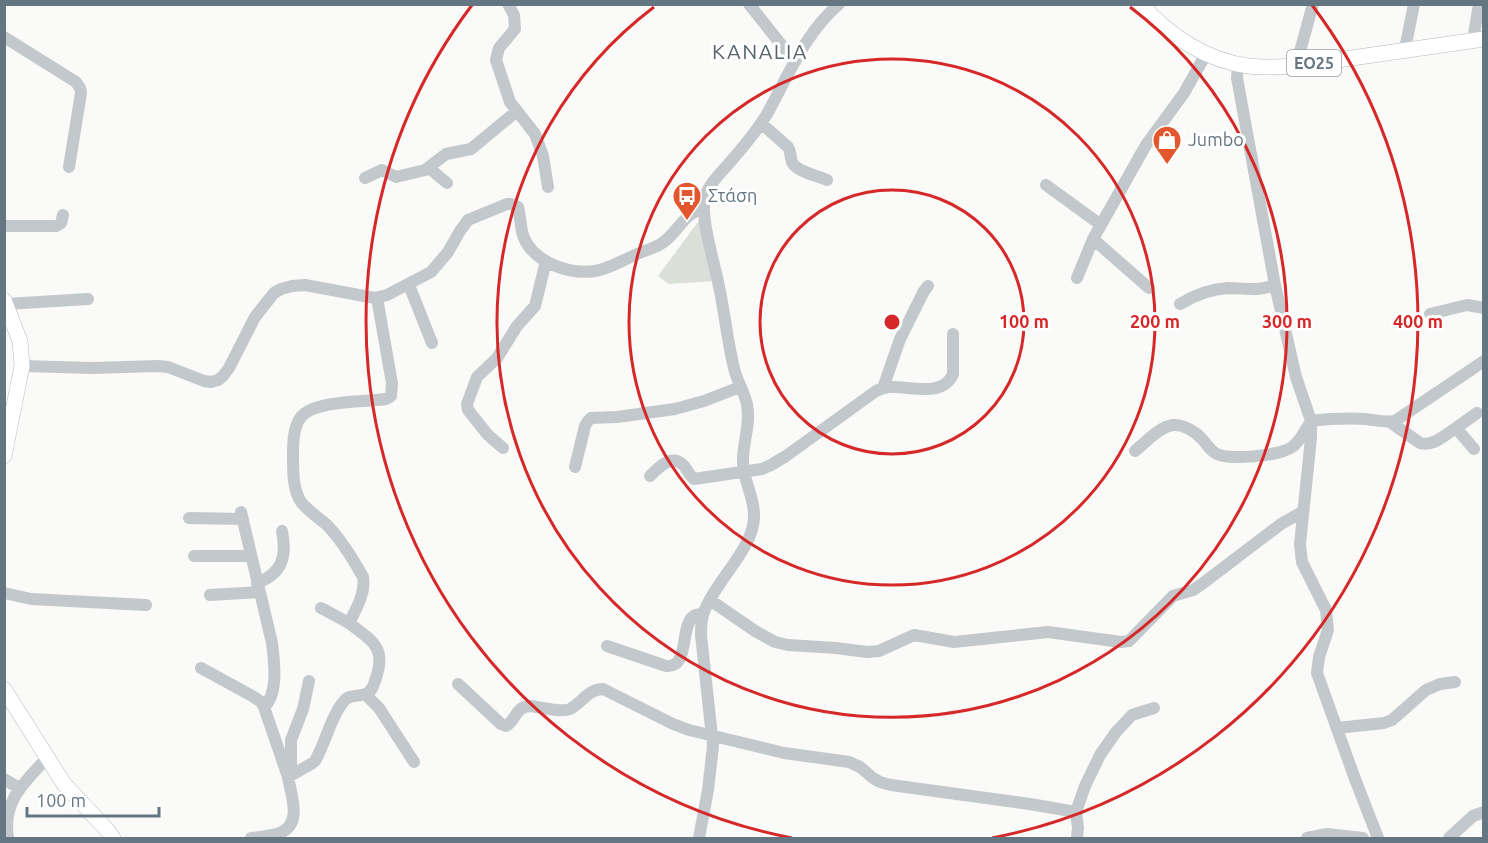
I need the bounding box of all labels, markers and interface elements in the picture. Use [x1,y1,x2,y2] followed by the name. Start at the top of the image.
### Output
[712,39,808,63] district label: KANALIA
[1287,50,1341,76] road number: ΕΟ25
[1151,124,1183,166] shop icon: Jumbo
[1188,129,1244,149] place label: Jumbo
[671,180,703,222] bus stop icon: Στάση
[708,185,757,205] place label: Στάση
[999,311,1049,331] text: 100 m
[1130,311,1180,331] text: 200 m
[1262,311,1312,331] text: 300 m
[1393,311,1443,331] text: 400 m
[882,312,902,332] centre of rings
[27,780,159,818] scale bar
[36,790,86,810] text: 100 m

